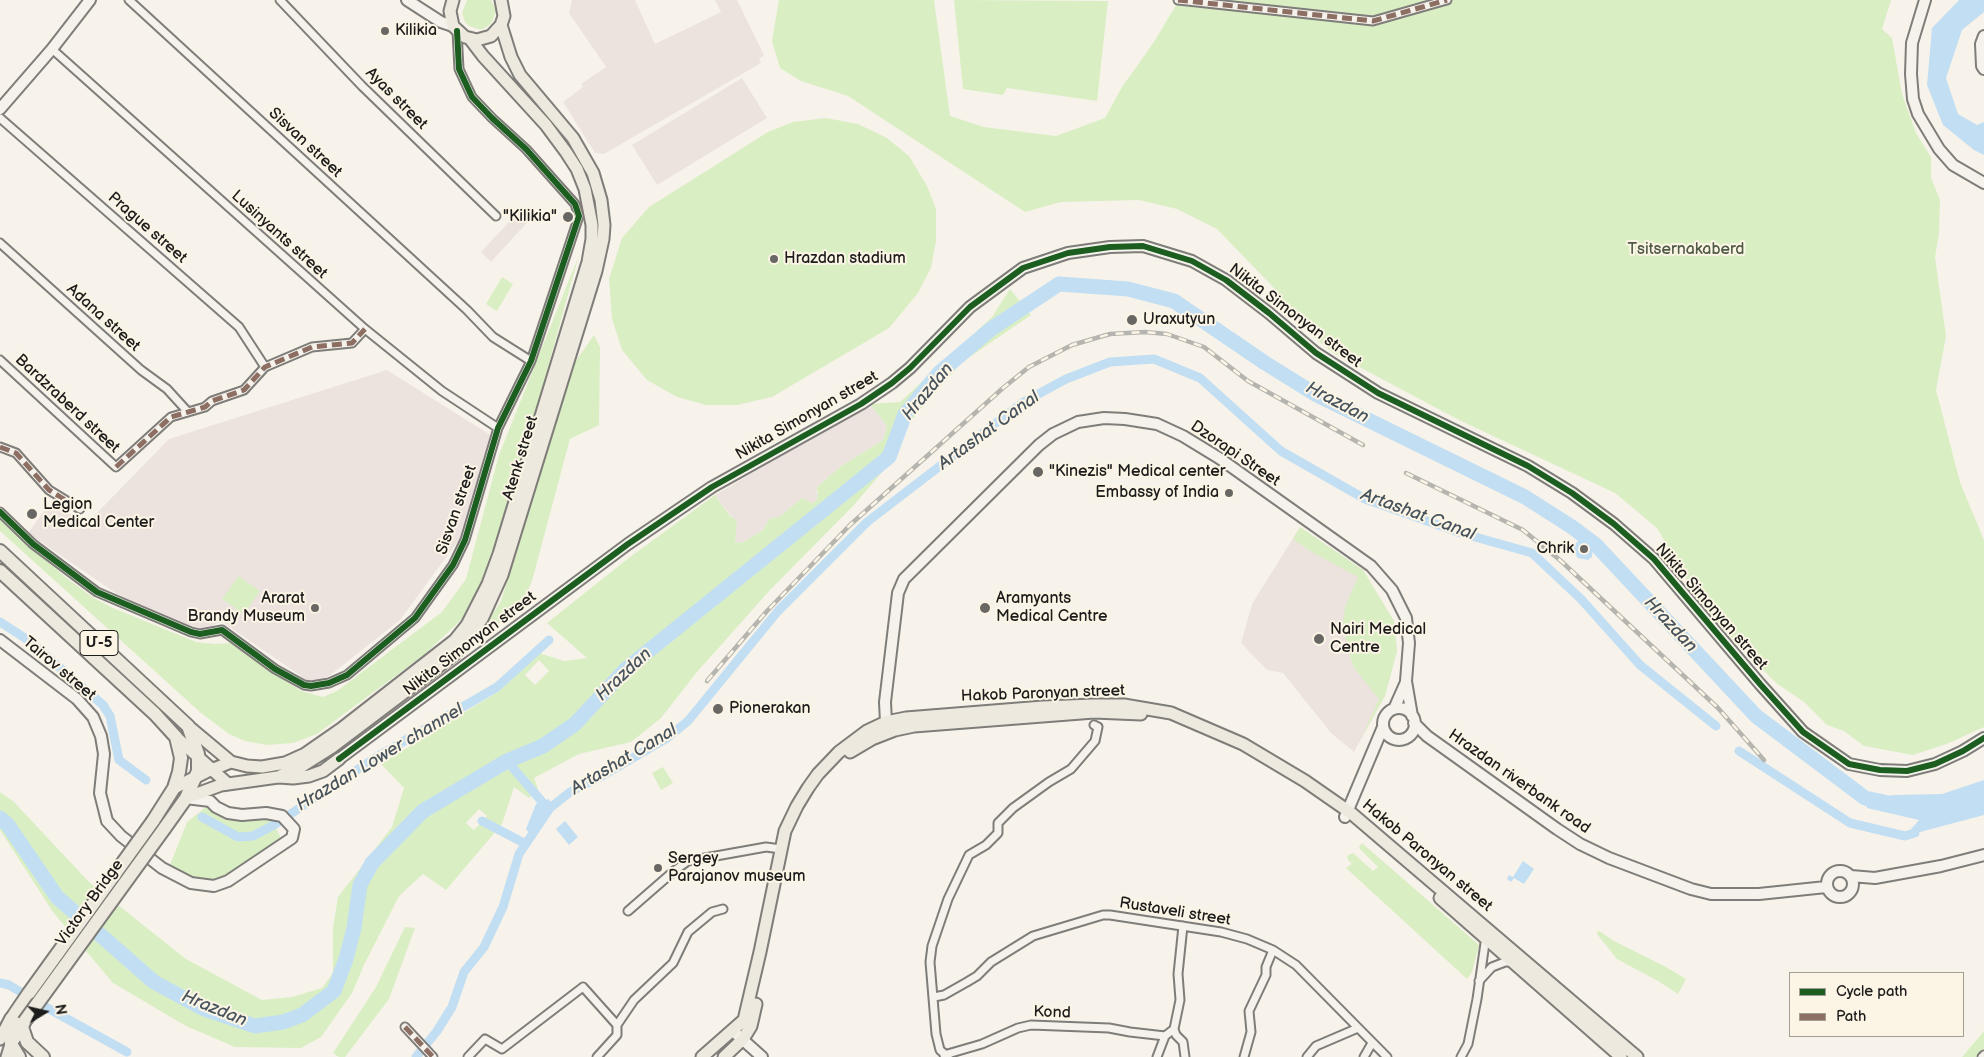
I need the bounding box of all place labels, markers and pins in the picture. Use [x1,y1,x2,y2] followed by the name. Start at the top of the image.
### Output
[395,21,437,41] place label: Kilikia
[379,25,391,37] marker: Kilikia
[503,207,557,227] place label: "Kilikia"
[561,210,575,224] marker: "Kilikia"
[784,249,906,269] place label: Hrazdan stadium
[768,253,780,265] marker: Hrazdan stadium
[1143,310,1215,330] place label: Uraxutyun
[1125,313,1139,327] marker: Uraxutyun
[1049,462,1226,482] place label: "Kinezis" Medical center
[1031,465,1045,479] marker: "Kinezis" Medical center
[1095,483,1219,503] place label: Embassy of India
[1223,487,1235,499] marker: Embassy of India
[43,495,154,533] place label: Legion Medical Center
[25,507,39,521] marker: Legion Medical Center
[1536,539,1574,559] place label: Chrik
[1578,543,1590,555] marker: Chrik
[188,589,305,627] place label: Ararat Brandy Museum
[996,589,1107,627] place label: Aramyants Medical Centre
[978,601,992,615] marker: Aramyants Medical Centre
[309,602,321,614] marker: Ararat Brandy Museum
[1330,620,1426,658] place label: Nairi Medical Centre
[1312,632,1326,646] marker: Nairi Medical Centre
[729,699,811,719] place label: Pionerakan
[711,702,725,716] marker: Pionerakan
[668,849,805,887] place label: Sergey Parajanov museum
[652,862,664,874] marker: Sergey Parajanov museum

